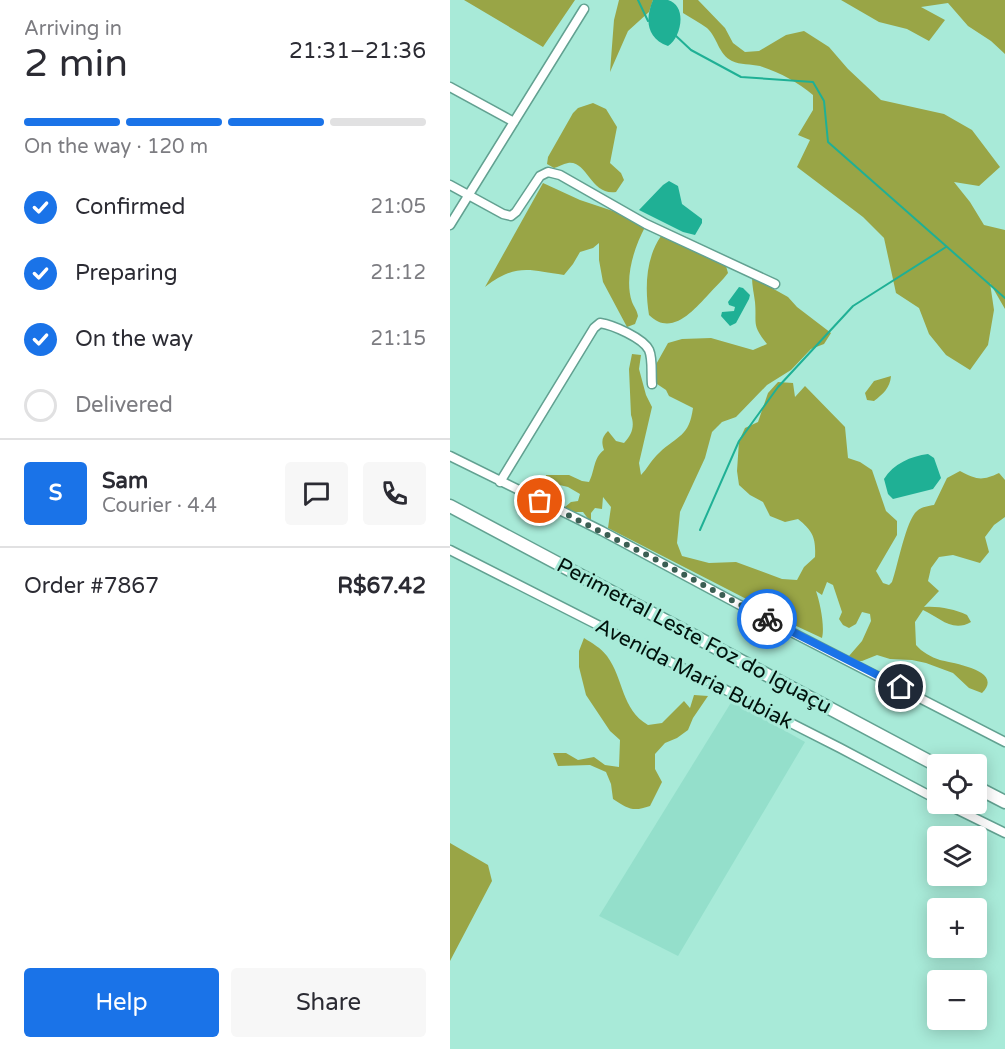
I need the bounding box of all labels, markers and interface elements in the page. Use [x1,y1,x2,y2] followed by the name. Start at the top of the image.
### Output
[24,17,122,41] text: Arriving in
[289,38,426,64] text: 21:31–21:36
[24,40,128,87] text: 2 min
[24,135,208,159] text: On the way · 120 m
[24,191,57,224] icon: check
[75,194,185,220] text: Confirmed
[371,195,426,219] text: 21:05
[24,257,57,290] icon: check
[75,260,178,286] text: Preparing
[371,261,426,285] text: 21:12
[24,323,57,356] icon: check
[75,326,193,352] text: On the way
[371,327,426,351] text: 21:15
[75,392,173,418] text: Delivered
[285,462,348,525] button: chat
[363,462,426,525] button: phone
[102,468,148,494] text: Sam
[514,475,565,526] pin
[49,480,62,506] text: S
[523,484,556,517] icon: bag
[102,494,217,518] text: Courier · 4.4
[552,553,836,719] street label: Perimetral Leste Foz do Iguaçu
[24,573,159,599] text: Order #7867
[337,573,426,599] text: R$67.42
[737,589,797,649] courier
[751,603,784,636] icon: bike
[591,613,797,735] street label: Avenida Maria Bubiak
[875,661,926,712] pin
[884,670,917,703] icon: home
[927,754,987,1030] map controls
[927,754,987,814] button: locate
[927,826,987,886] button: layers
[927,898,987,958] button: +
[24,968,219,1037] button: Help
[231,968,426,1037] button: Share
[927,970,987,1030] button: −

